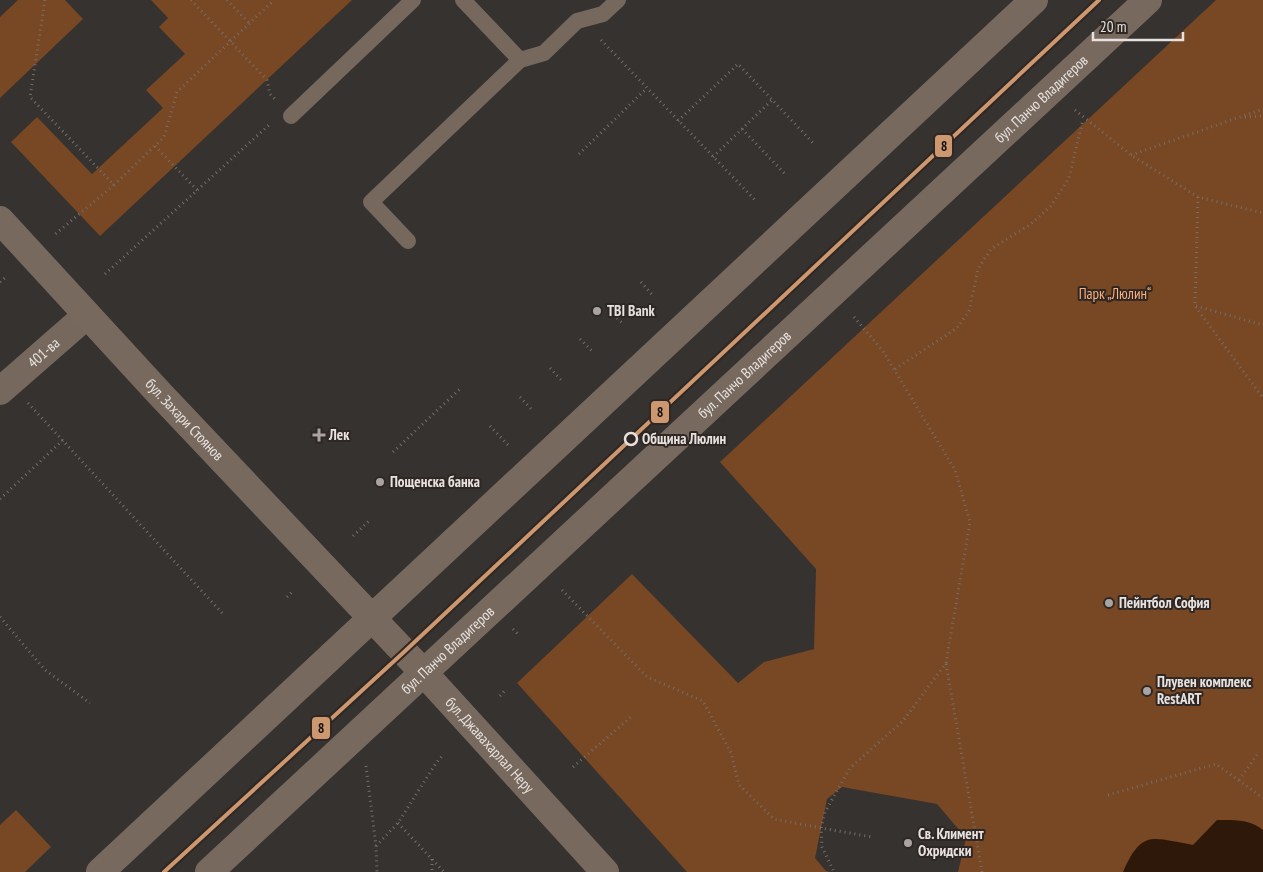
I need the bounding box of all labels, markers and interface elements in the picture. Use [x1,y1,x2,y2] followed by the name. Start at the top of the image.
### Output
[1093,10,1183,42] scale bar
[1100,17,1126,36] text: 20 m
[990,51,1092,147] street label: бул. Панчо Владигеров
[934,134,953,158] line badge: 8
[941,137,947,155] text: 8
[1079,284,1151,303] park label: Парк „Люлин“
[607,301,655,320] place label: TBI Bank
[591,305,603,317] marker: TBI Bank
[694,326,795,422] street label: бул. Панчо Владигеров
[23,333,63,372] street label: 401-ва
[142,374,228,465] street label: бул. Захари Стоянов
[650,400,670,424] line badge: 8
[657,403,663,421] text: 8
[328,425,350,444] place label: Лек
[313,429,325,441] marker: Лек
[642,429,726,448] place label: Община Люлин
[624,432,638,446] marker: Община Люлин
[390,472,480,491] place label: Пощенска банка
[374,476,386,488] marker: Пощенска банка
[1119,593,1210,612] place label: Пейнтбол София
[1103,597,1115,609] marker: Пейнтбол София
[397,602,498,698] street label: бул. Панчо Владигеров
[1157,672,1252,708] place label: Плувен комплекс RestART
[1141,685,1153,697] marker: Плувен комплекс RestART
[441,693,539,797] street label: бул. Джавахарлал Неру
[311,716,331,740] line badge: 8
[318,719,324,737] text: 8
[918,824,984,860] place label: Св. Климент Охридски
[902,837,914,849] marker: Св. Климент Охридски

